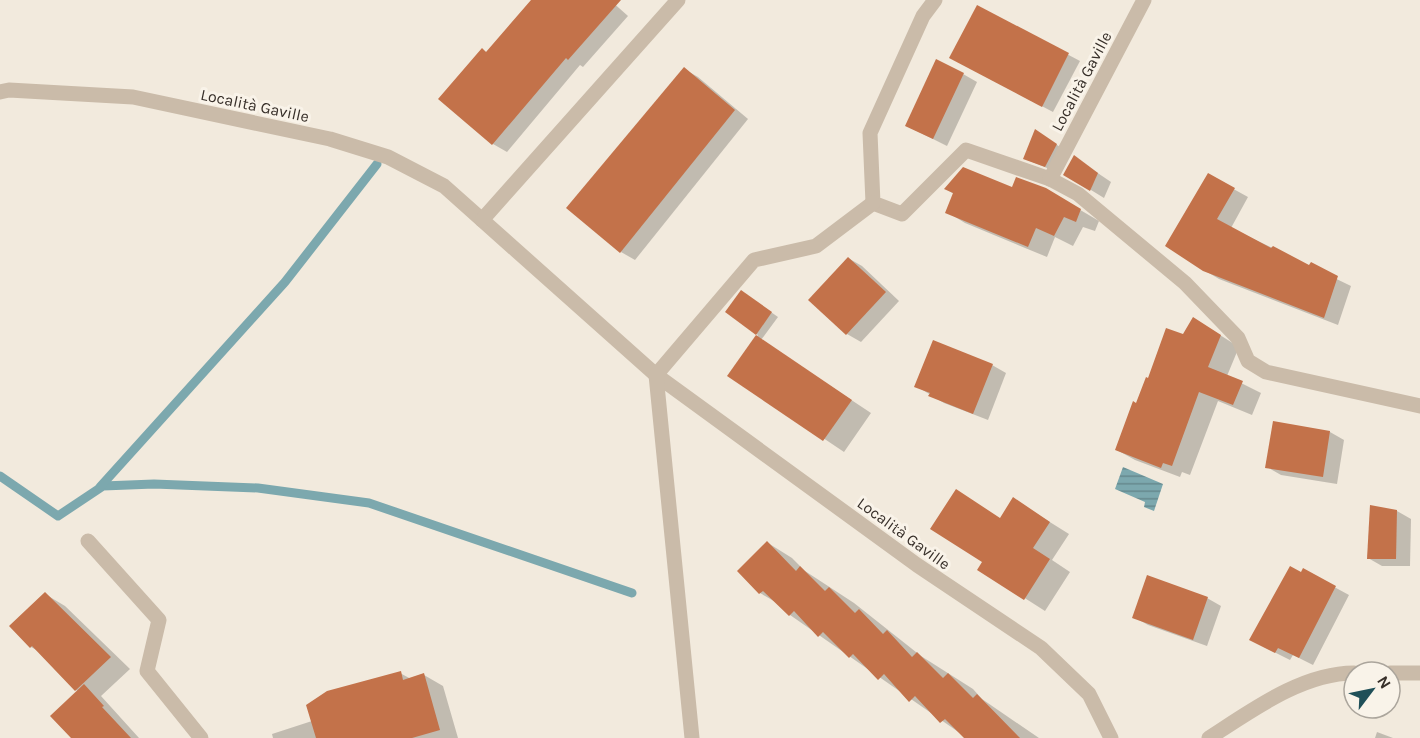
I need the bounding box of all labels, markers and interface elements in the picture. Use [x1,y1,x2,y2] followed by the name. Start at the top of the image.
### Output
[1047,28,1116,134] street label: Località Gaville
[199,85,311,126] street label: Località Gaville
[854,493,954,573] street label: Località Gaville
[1342,660,1402,720] north arrow
[1373,672,1395,692] text: N

